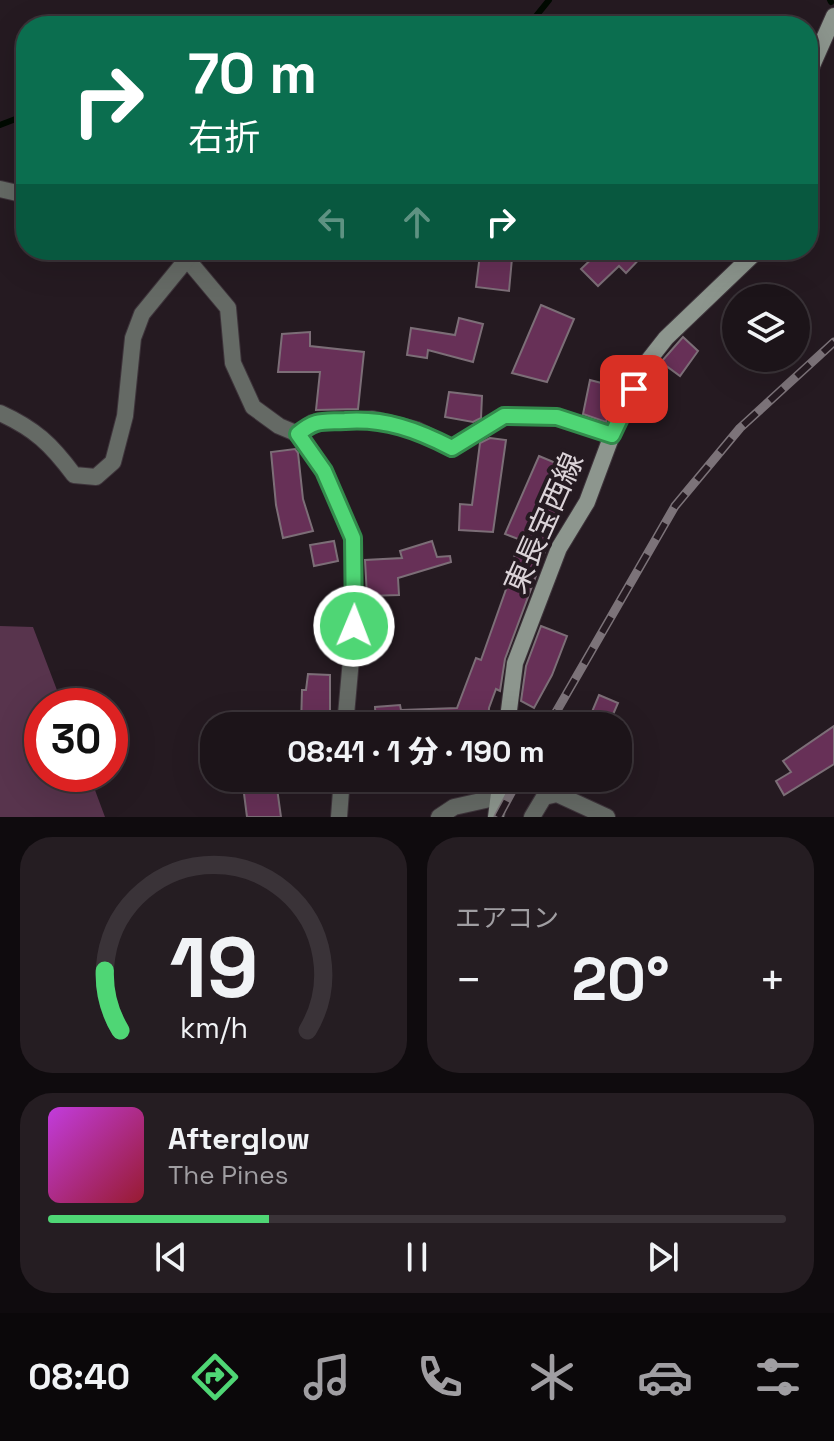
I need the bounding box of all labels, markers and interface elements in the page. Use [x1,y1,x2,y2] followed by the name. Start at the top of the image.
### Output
[188,38,317,109] text: 70 m
[56,48,160,152] icon: right
[188,115,260,161] text: 右折
[311,200,355,244] icon: left
[395,200,439,244] icon: ahead
[479,200,523,244] icon: right
[722,284,810,372] map controls
[722,284,810,372] button: layers
[600,355,668,423] pin
[612,367,656,411] icon: arrive
[495,446,592,599] street label: 東長宝西線
[312,584,396,668] position arrow
[24,688,128,792] speed limit sign: 30
[287,732,545,771] text: 08:41 · 1 分 · 190 m
[455,901,559,935] text: エアコン
[169,915,258,1021] text: 19
[571,941,670,1018] text: 20°
[455,952,482,1008] text: −
[759,952,786,1008] text: +
[179,1010,248,1046] text: km/h
[168,1119,310,1158] text: Afterglow
[168,1158,288,1192] text: The Pines
[149,1235,193,1279] icon: previous
[395,1235,439,1279] icon: pause
[641,1235,685,1279] icon: next
[187,1349,243,1405] icon: directions
[299,1349,355,1405] icon: music
[412,1349,468,1405] icon: phone
[524,1349,580,1405] icon: climate
[637,1349,693,1405] icon: car
[750,1349,806,1405] icon: filters
[28,1354,130,1400] text: 08:40

